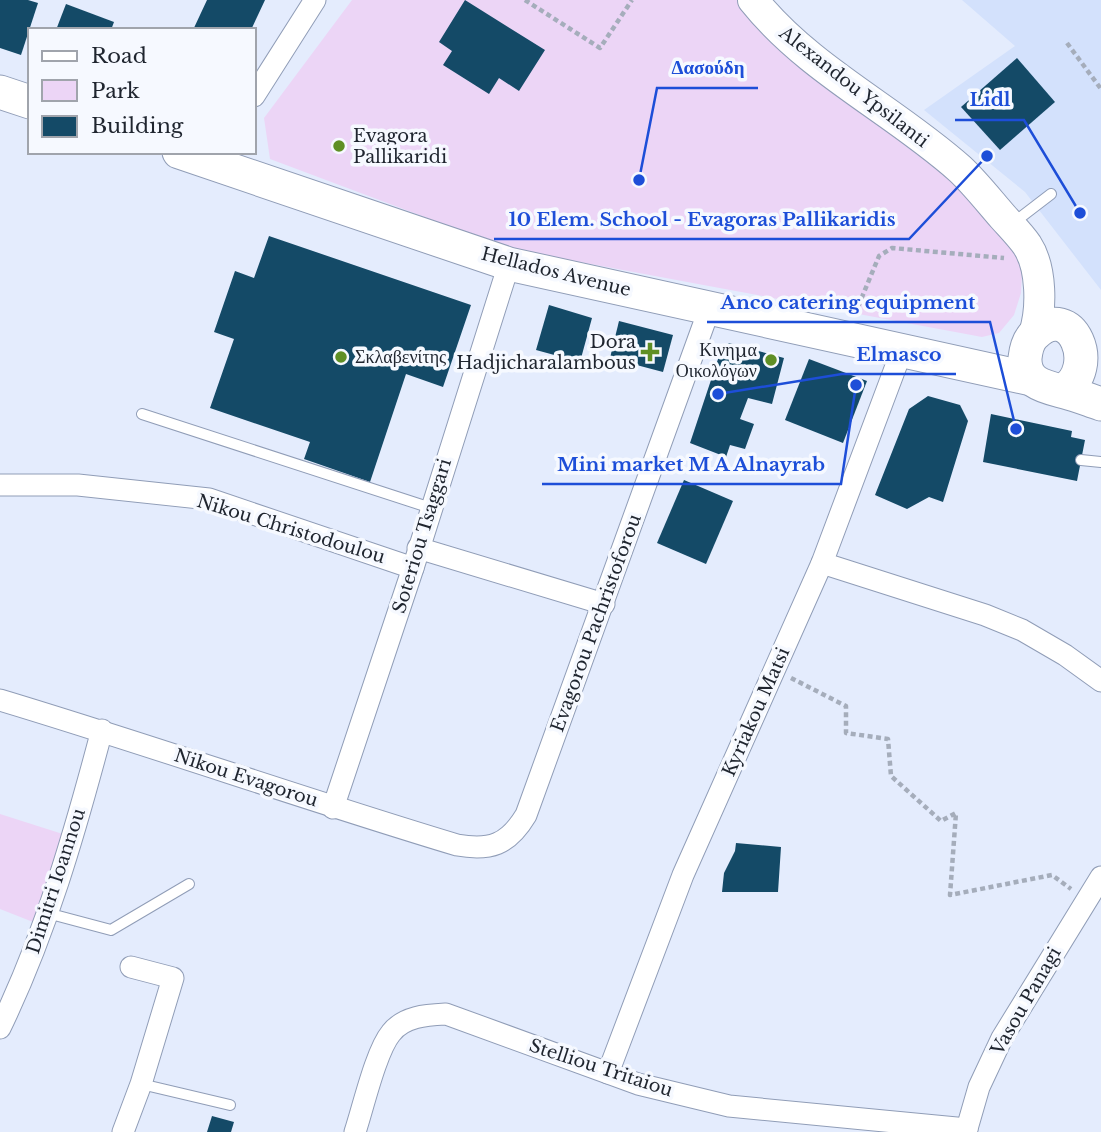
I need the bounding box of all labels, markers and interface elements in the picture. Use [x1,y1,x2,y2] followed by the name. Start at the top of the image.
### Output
[774,21,933,152] street label: Alexandou Ypsilanti
[28,28,256,154] legend
[91,43,147,69] text: Road
[657,48,758,88] callout: Δασούδη
[672,56,744,79] text: Δασούδη
[91,78,140,104] text: Park
[955,80,1024,120] callout: Lidl
[969,88,1011,111] text: Lidl
[91,113,184,139] text: Building
[353,125,447,168] place label: Evagora Pallikaridi
[331,138,347,154] marker: Evagora Pallikaridi
[494,199,909,239] callout: 10 Elem. School - Evagoras Pallikaridis
[508,208,896,231] text: 10 Elem. School - Evagoras Pallikaridis
[479,243,633,301] street label: Hellados Avenue
[707,282,990,322] callout: Anco catering equipment
[720,291,976,314] text: Anco catering equipment
[456,331,636,374] place label: Dora Hadjicharalambous
[842,334,956,374] callout: Elmasco
[676,339,758,382] place label: Κινημα Οικολόγων
[856,343,942,366] text: Elmasco
[642,344,658,360] marker: Dora Hadjicharalambous
[355,346,446,368] place label: Σκλαβενίτης
[333,349,349,365] marker: Σκλαβενίτης
[763,352,779,368] marker: Κινημα Οικολόγων
[542,444,841,484] callout: Mini market M A Alnayrab
[557,453,825,476] text: Mini market M A Alnayrab
[388,456,456,616] street label: Soteriou Tsaggari
[194,490,388,568] street label: Nikou Christodoulou
[546,511,646,735] street label: Evagorou Pachristoforou
[718,644,794,780] street label: Kyriakou Matsi
[171,744,321,812] street label: Nikou Evagorou
[22,806,90,956] street label: Dimitri Ioannou
[986,943,1066,1060] street label: Vasou Panagi
[526,1034,676,1102] street label: Stelliou Tritaiou

